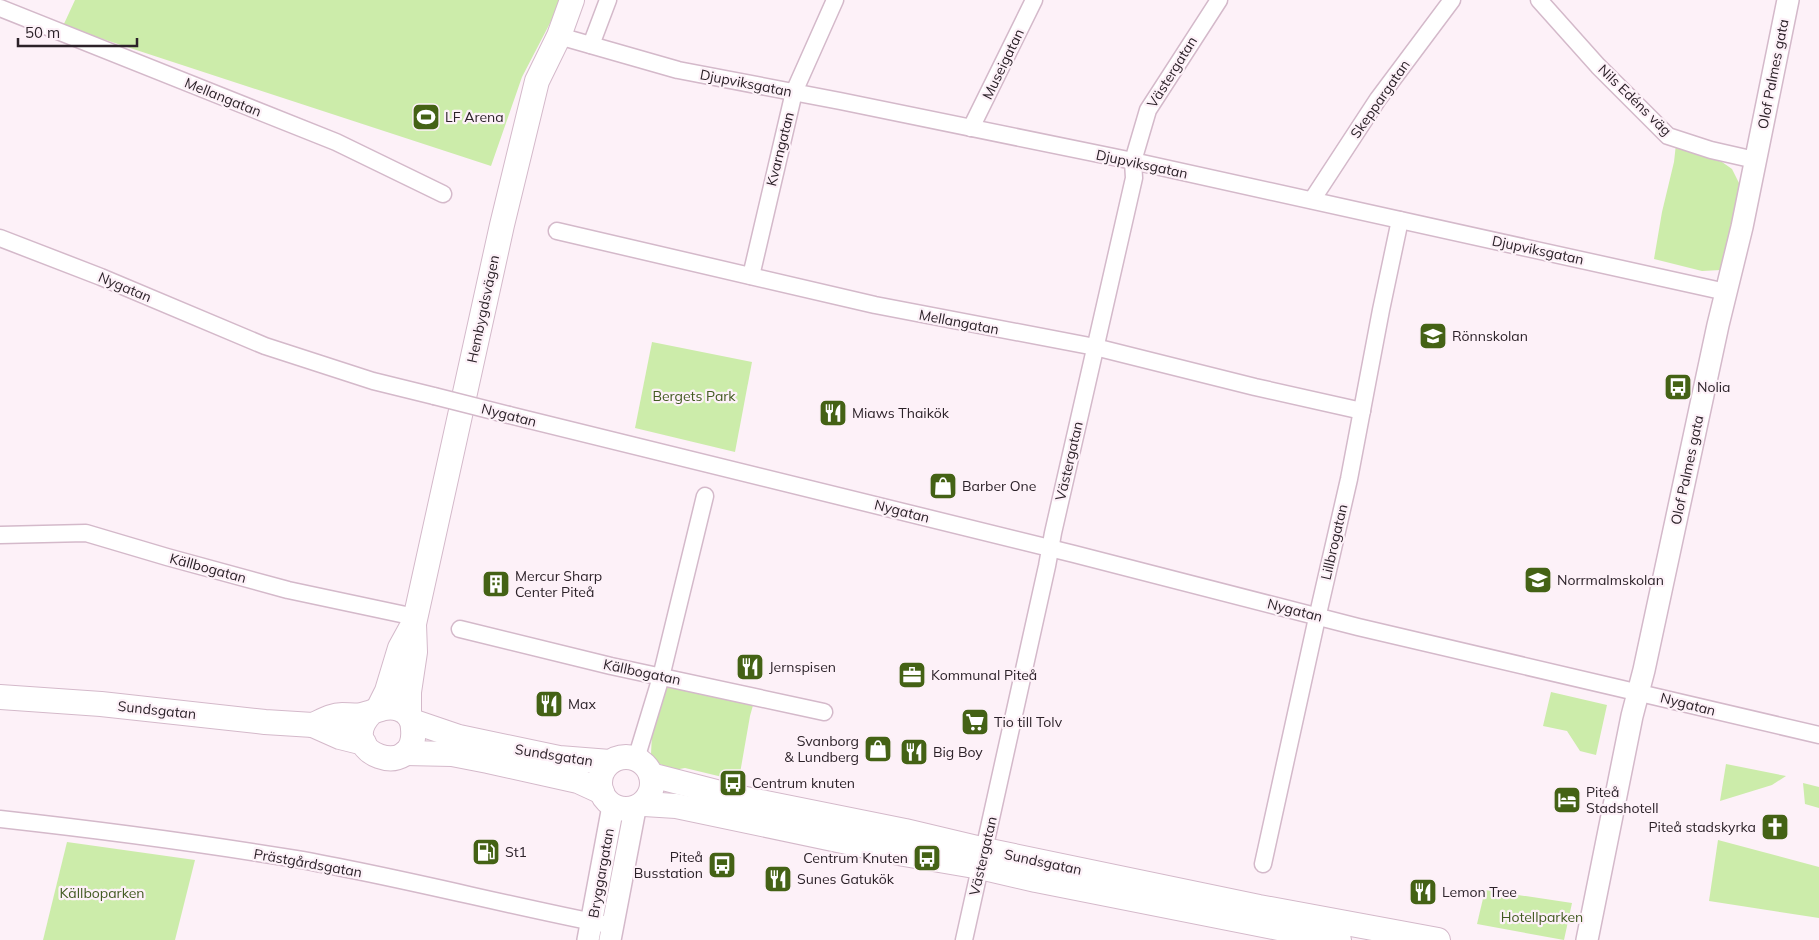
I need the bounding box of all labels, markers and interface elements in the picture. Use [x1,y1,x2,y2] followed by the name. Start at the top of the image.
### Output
[18,15,136,47] scale bar
[1754,18,1792,130] street label: Olof Palmes gata
[25,23,60,42] text: 50 m
[978,26,1028,102] street label: Museigatan
[1143,33,1201,111] street label: Västergatan
[1346,56,1414,142] street label: Skeppargatan
[1595,61,1675,139] street label: Nils Edéns väg
[698,65,794,101] street label: Djupviksgatan
[182,73,264,121] street label: Mellangatan
[411,102,441,132] sports icon: LF Arena
[445,108,504,126] place label: LF Arena
[762,110,798,188] street label: Kvarngatan
[1094,145,1190,183] street label: Djupviksgatan
[1490,231,1586,269] street label: Djupviksgatan
[463,253,503,365] street label: Hembygdsvägen
[96,268,154,306] street label: Nygatan
[917,305,1001,339] street label: Mellangatan
[1418,321,1448,351] school or university icon: Rönnskolan
[1452,327,1528,345] place label: Rönnskolan
[1663,372,1693,402] bus stop icon: Nolia
[1697,378,1731,396] place label: Nolia
[652,387,736,405] park label: Bergets Park
[818,398,848,428] restaurant icon: Miaws Thaikök
[480,399,538,431] street label: Nygatan
[852,404,950,422] place label: Miaws Thaikök
[1667,414,1707,526] street label: Olof Palmes gata
[1051,420,1087,502] street label: Västergatan
[928,471,958,501] shop icon: Barber One
[962,477,1036,495] place label: Barber One
[873,495,931,527] street label: Nygatan
[1317,502,1351,582] street label: Lillbrogatan
[168,549,248,587] street label: Källbogatan
[1523,565,1553,595] school or university icon: Norrmalmskolan
[515,567,602,601] place label: Mercur Sharp Center Piteå
[481,569,511,599] building icon: Mercur Sharp Center Piteå
[1557,571,1664,589] place label: Norrmalmskolan
[1266,594,1324,626] street label: Nygatan
[735,652,765,682] restaurant icon: Jernspisen
[602,655,682,689] street label: Källbogatan
[769,658,836,676] place label: Jernspisen
[897,660,927,690] office icon: Kommunal Piteå
[931,666,1037,684] place label: Kommunal Piteå
[1659,688,1717,720] street label: Nygatan
[534,689,564,719] restaurant icon: Max
[568,695,596,713] place label: Max
[117,697,197,723] street label: Sundsgatan
[960,707,990,737] supermarket icon: Tio till Tolv
[994,713,1063,731] place label: Tio till Tolv
[784,732,859,766] place label: Svanborg & Lundberg
[863,734,893,764] shop icon: Svanborg & Lundberg
[899,737,929,767] restaurant icon: Big Boy
[514,740,594,770] street label: Sundsgatan
[933,743,983,761] place label: Big Boy
[718,768,748,798] bus stop icon: Centrum knuten
[752,774,855,792] place label: Centrum knuten
[1586,783,1659,817] place label: Piteå Stadshotell
[1552,785,1582,815] hotel icon: Piteå Stadshotell
[1760,812,1790,842] church icon: Piteå stadskyrka
[965,815,1001,897] street label: Västergatan
[1649,818,1756,836] place label: Piteå stadskyrka
[584,827,618,919] street label: Bryggargatan
[471,837,501,867] fuel station icon: St1
[505,843,527,861] place label: St1
[912,843,942,873] bus stop icon: Centrum Knuten
[252,845,364,881] street label: Prästgårdsgatan
[1003,845,1083,879] street label: Sundsgatan
[634,848,703,882] place label: Piteå Busstation
[803,849,908,867] place label: Centrum Knuten
[707,850,737,880] bus stop icon: Piteå Busstation
[763,864,793,894] restaurant icon: Sunes Gatukök
[797,870,895,888] place label: Sunes Gatukök
[1408,877,1438,907] restaurant icon: Lemon Tree
[1442,883,1517,901] place label: Lemon Tree
[59,884,145,902] park label: Källboparken
[1501,908,1583,926] park label: Hotellparken

